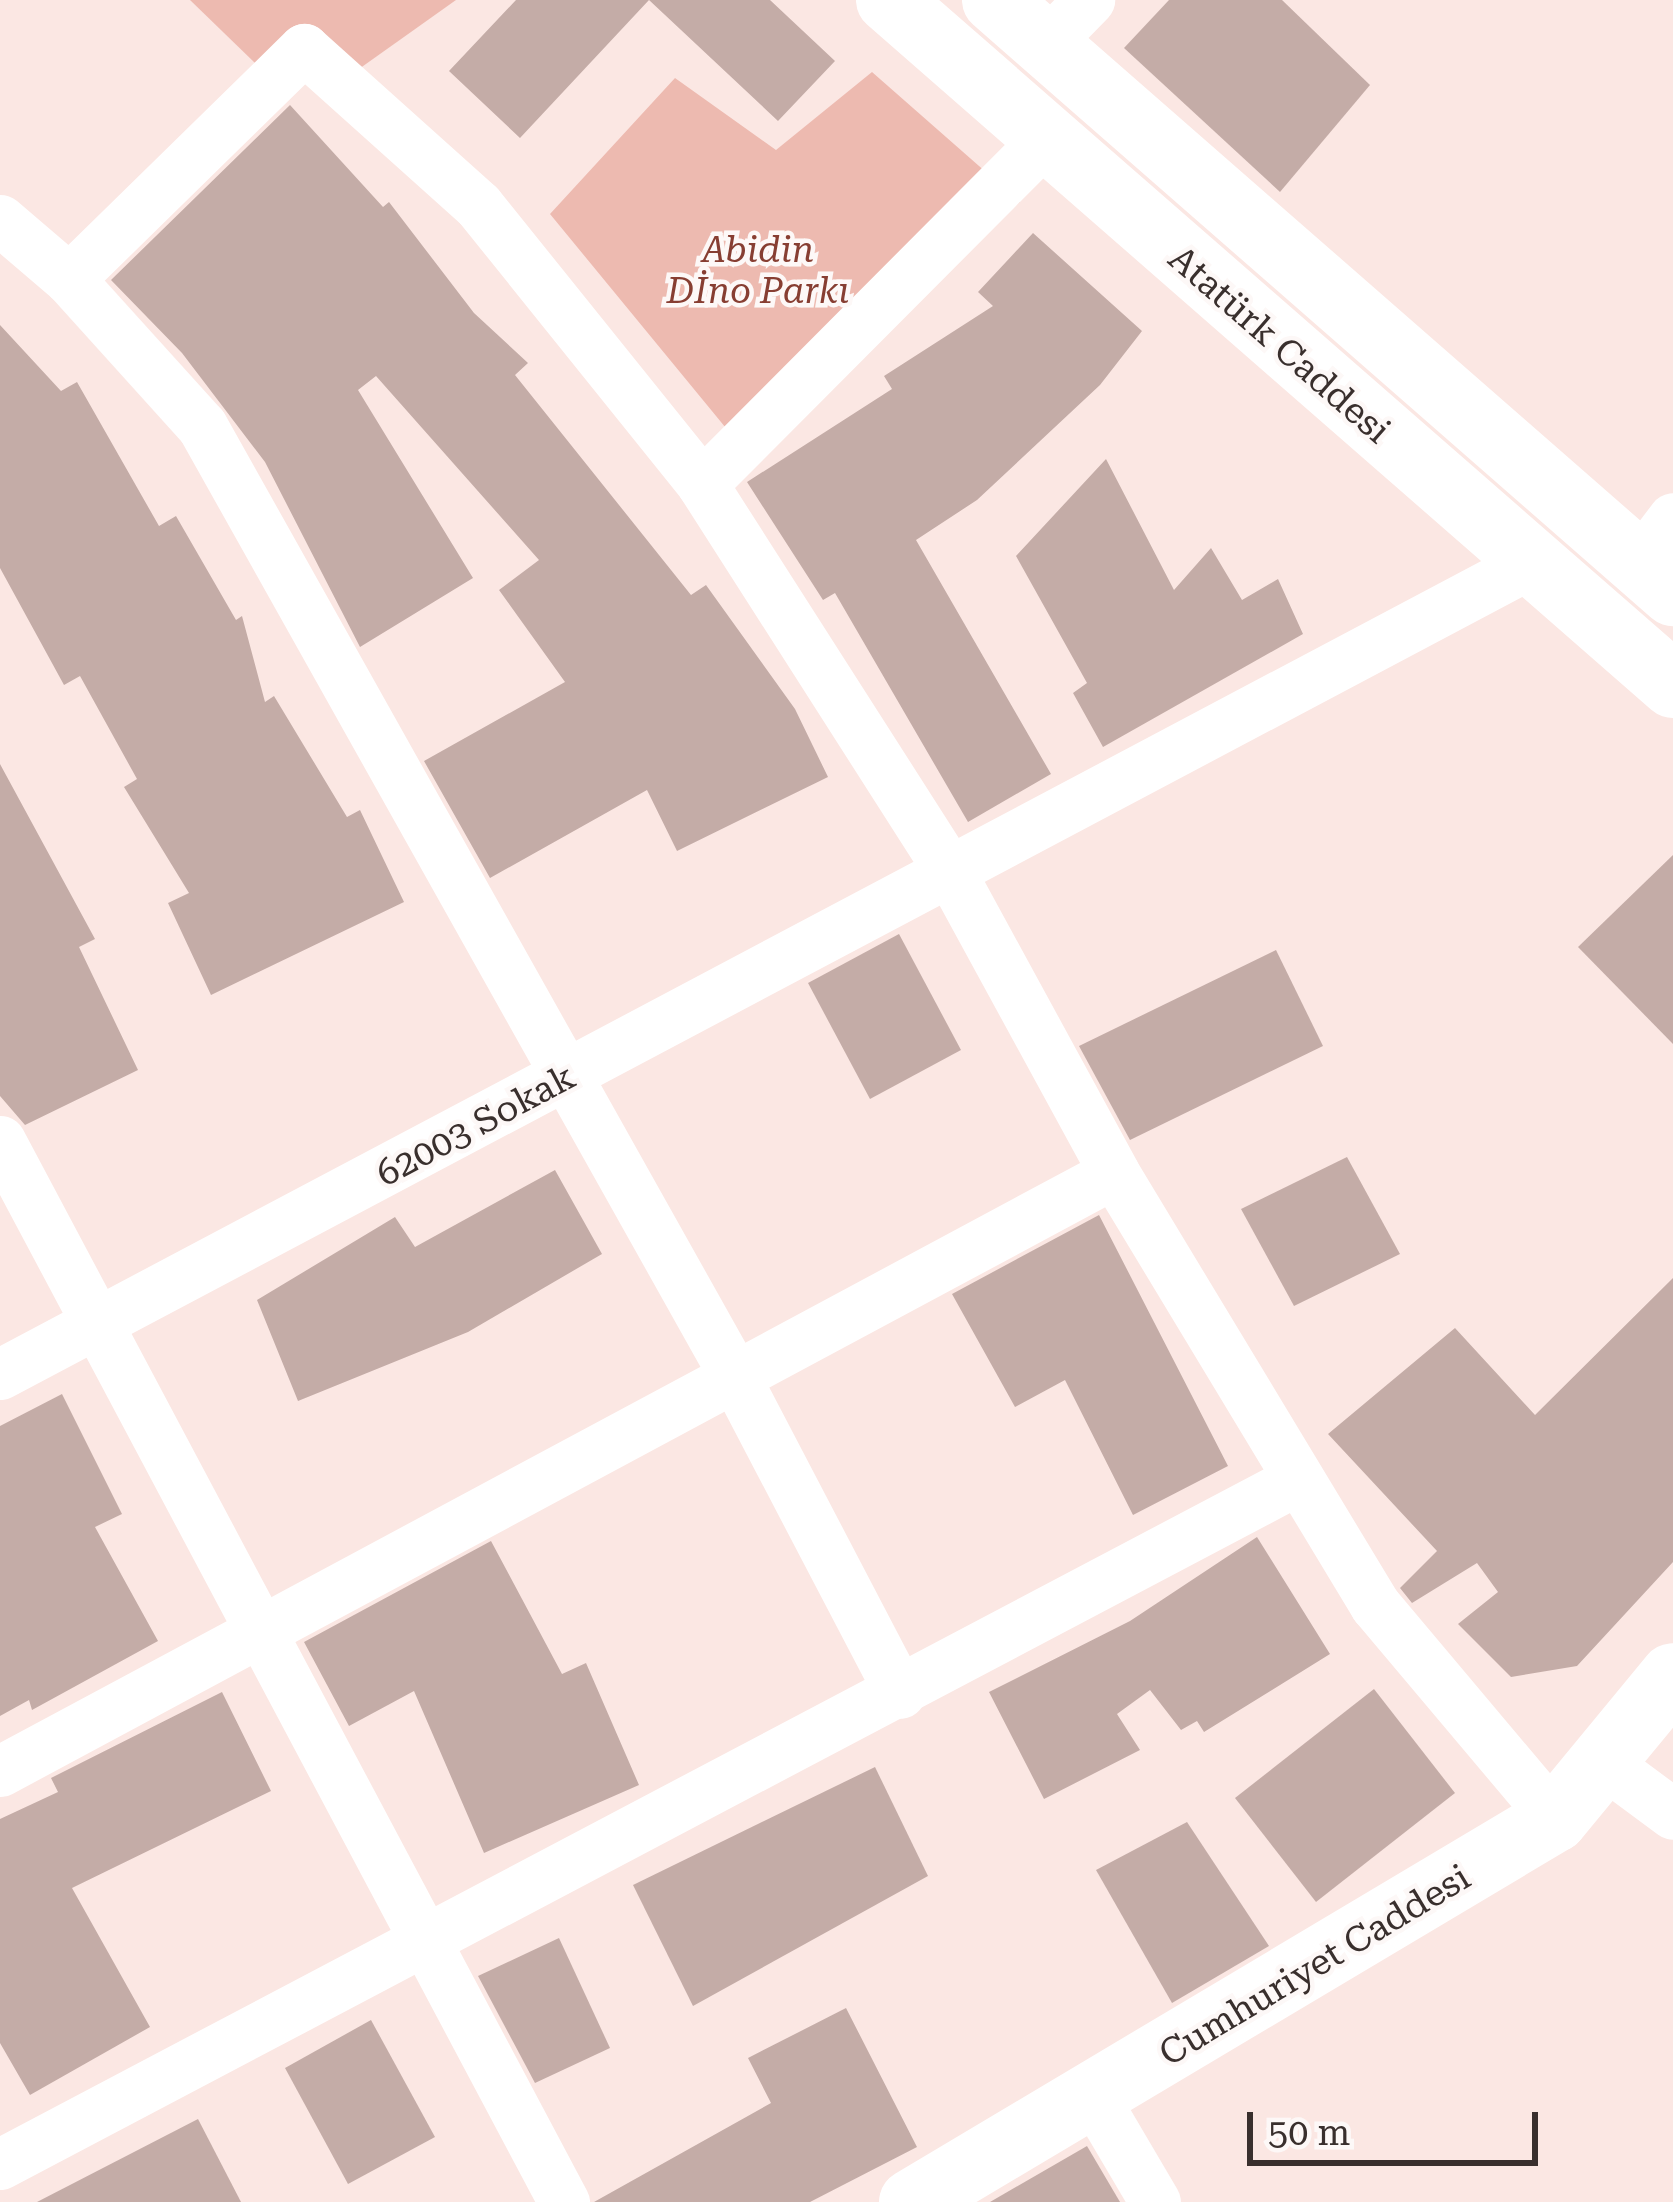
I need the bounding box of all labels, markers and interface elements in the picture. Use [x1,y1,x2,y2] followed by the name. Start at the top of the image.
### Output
[667,228,849,313] park label: Abidin Dİno Parkı
[1159,237,1399,453] street label: Atatürk Caddesi
[369,1056,583,1196] street label: 62003 Sokak
[1152,1856,1478,2076] street label: Cumhuriyet Caddesi
[1253,2088,1544,2162] scale bar
[1268,2112,1350,2154] text: 50 m

